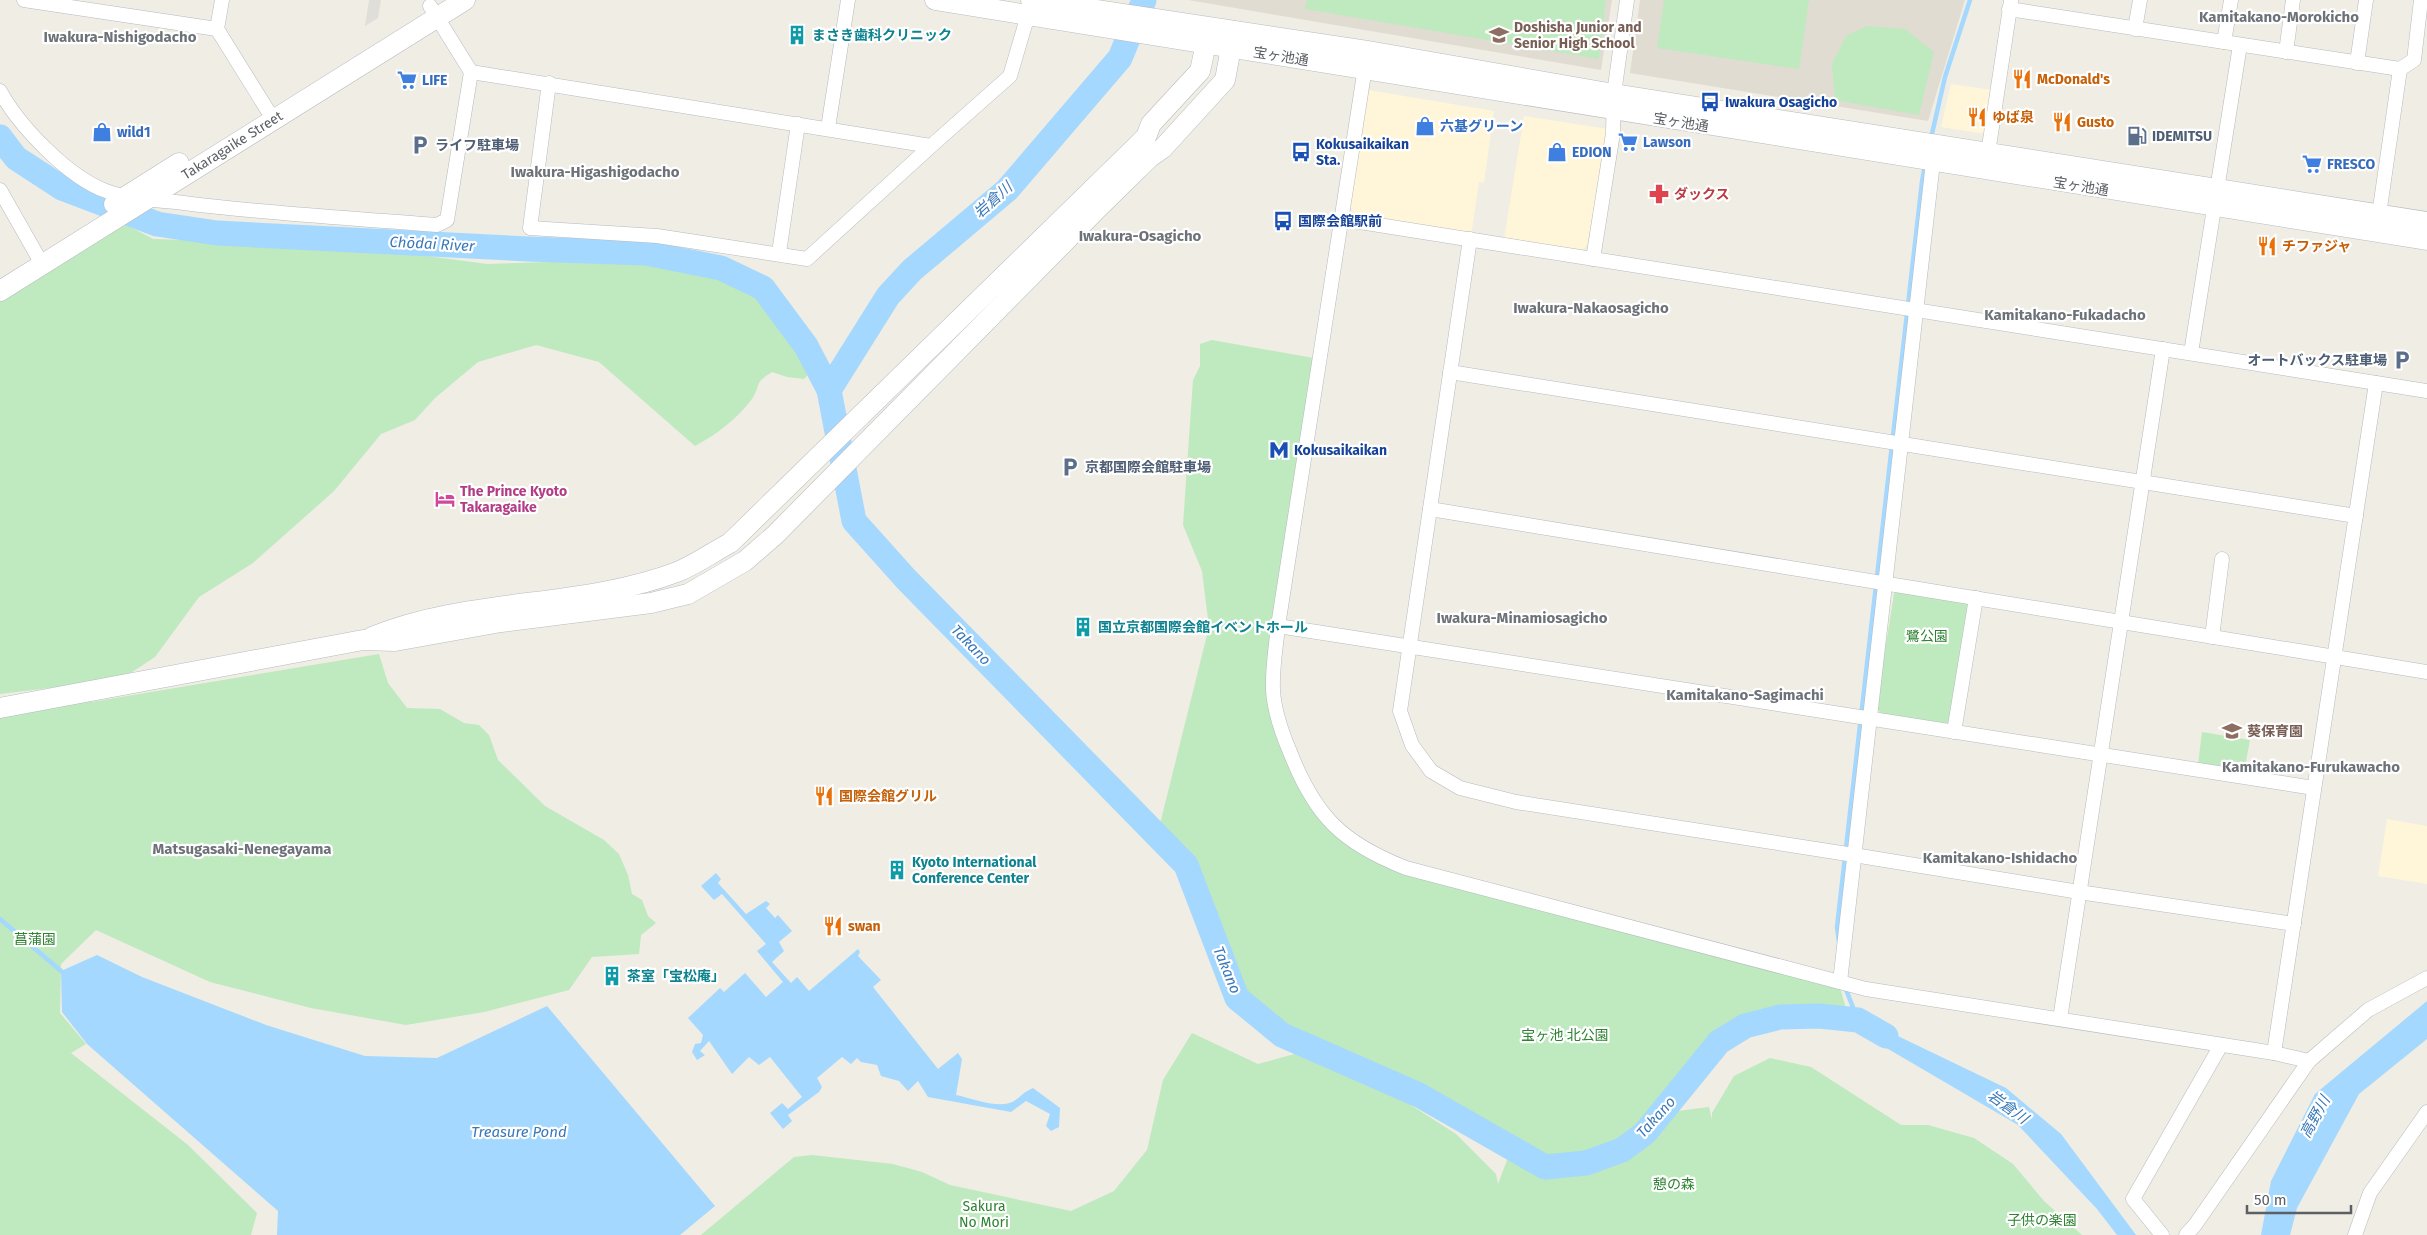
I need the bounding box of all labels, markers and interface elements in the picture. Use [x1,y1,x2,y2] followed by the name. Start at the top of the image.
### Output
[2199,8,2359,26] district label: Kamitakano-Morokicho
[1514,19,1642,52] place label: Doshisha Junior and Senior High School
[786,24,808,46] building icon: まさき歯科クリニック
[1488,24,1510,46] school or university icon: Doshisha Junior and Senior High School
[812,27,952,44] place label: まさき歯科クリニック
[44,28,197,46] district label: Iwakura-Nishigodacho
[1252,44,1310,69] street label: 宝ヶ池通
[2011,68,2033,90] restaurant icon: McDonald's
[396,69,418,91] supermarket icon: LIFE
[2037,71,2110,88] place label: McDonald's
[422,72,447,89] place label: LIFE
[1699,91,1721,113] bus stop icon: Iwakura Osagicho
[1725,94,1837,111] place label: Iwakura Osagicho
[1966,106,1988,128] restaurant icon: ゆば泉
[179,107,287,183] street label: Takaragaike Street
[1992,109,2034,126] place label: ゆば泉
[1652,110,1710,135] street label: 宝ヶ池通
[2051,111,2073,133] restaurant icon: Gusto
[2077,114,2114,131] place label: Gusto
[1414,115,1436,137] shop icon: 六基グリーン
[1440,118,1523,135] place label: 六基グリーン
[91,121,113,143] shop icon: wild1
[117,124,150,141] place label: wild1
[2126,125,2148,147] fuel station icon: IDEMITSU
[2152,128,2212,145] place label: IDEMITSU
[1617,131,1639,153] supermarket icon: Lawson
[409,134,431,156] parking icon: ライフ駐車場
[1643,134,1691,151] place label: Lawson
[1316,136,1409,169] place label: Kokusaikaikan Sta.
[435,137,519,154] place label: ライフ駐車場
[1290,141,1312,163] bus stop icon: Kokusaikaikan Sta.
[1546,141,1568,163] shop icon: EDION
[1572,144,1612,161] place label: EDION
[2301,153,2323,175] supermarket icon: FRESCO
[2327,156,2375,173] place label: FRESCO
[511,163,680,181] district label: Iwakura-Higashigodacho
[2052,174,2110,199] street label: 宝ヶ池通
[970,177,1017,222] water label: 岩倉川
[1648,183,1670,205] pharmacy icon: ダックス
[1674,186,1730,203] place label: ダックス
[1272,210,1294,232] bus stop icon: 国際会館駅前
[1298,213,1382,230] place label: 国際会館駅前
[1079,227,1202,245] district label: Iwakura-Osagicho
[389,233,476,255] water label: Chōdai River
[2256,235,2278,257] restaurant icon: チファジャ
[2282,238,2351,255] place label: チファジャ
[1513,299,1669,317] district label: Iwakura-Nakaosagicho
[1984,306,2146,324] district label: Kamitakano-Fukadacho
[2391,349,2413,371] parking icon: オートバックス駐車場
[2247,352,2387,369] place label: オートバックス駐車場
[1268,439,1290,461] metro station icon: Kokusaikaikan
[1294,442,1387,459] place label: Kokusaikaikan
[1059,456,1081,478] parking icon: 京都国際会館駐車場
[1085,459,1211,476] place label: 京都国際会館駐車場
[460,483,567,516] place label: The Prince Kyoto Takaragaike
[434,488,456,510] hotel icon: The Prince Kyoto Takaragaike
[1437,609,1608,627] district label: Iwakura-Minamiosagicho
[1072,616,1094,638] building icon: 国立京都国際会館イベントホール
[1098,619,1308,636] place label: 国立京都国際会館イベントホール
[947,621,995,669] water label: Takano
[1906,628,1948,645] park label: 鷺公園
[1666,686,1824,704] district label: Kamitakano-Sagimachi
[2221,720,2243,742] school or university icon: 葵保育園
[2247,723,2303,740] place label: 葵保育園
[2222,758,2400,776] district label: Kamitakano-Furukawacho
[813,785,835,807] restaurant icon: 国際会館グリル
[839,788,937,805] place label: 国際会館グリル
[152,840,332,858] district label: Matsugasaki-Nenegayama
[1923,849,2077,867] district label: Kamitakano-Ishidacho
[912,854,1037,887] place label: Kyoto International Conference Center
[886,859,908,881] building icon: Kyoto International Conference Center
[822,915,844,937] restaurant icon: swan
[848,918,881,935] place label: swan
[14,931,56,948] park label: 菖蒲園
[1209,944,1245,996] water label: Takano
[601,965,623,987] building icon: 茶室「宝松庵」
[627,968,725,985] place label: 茶室「宝松庵」
[1521,1027,1609,1044] park label: 宝ヶ池 北公園
[1985,1086,2033,1129] water label: 岩倉川
[2296,1091,2335,1141] water label: 高野川
[1633,1093,1679,1141] water label: Takano
[471,1123,567,1141] water label: Treasure Pond
[1653,1176,1695,1193] park label: 憩の森
[2247,1182,2351,1214] scale bar
[2254,1191,2287,1209] text: 50 m
[959,1198,1009,1231] park label: Sakura No Mori
[2007,1212,2077,1229] park label: 子供の楽園

